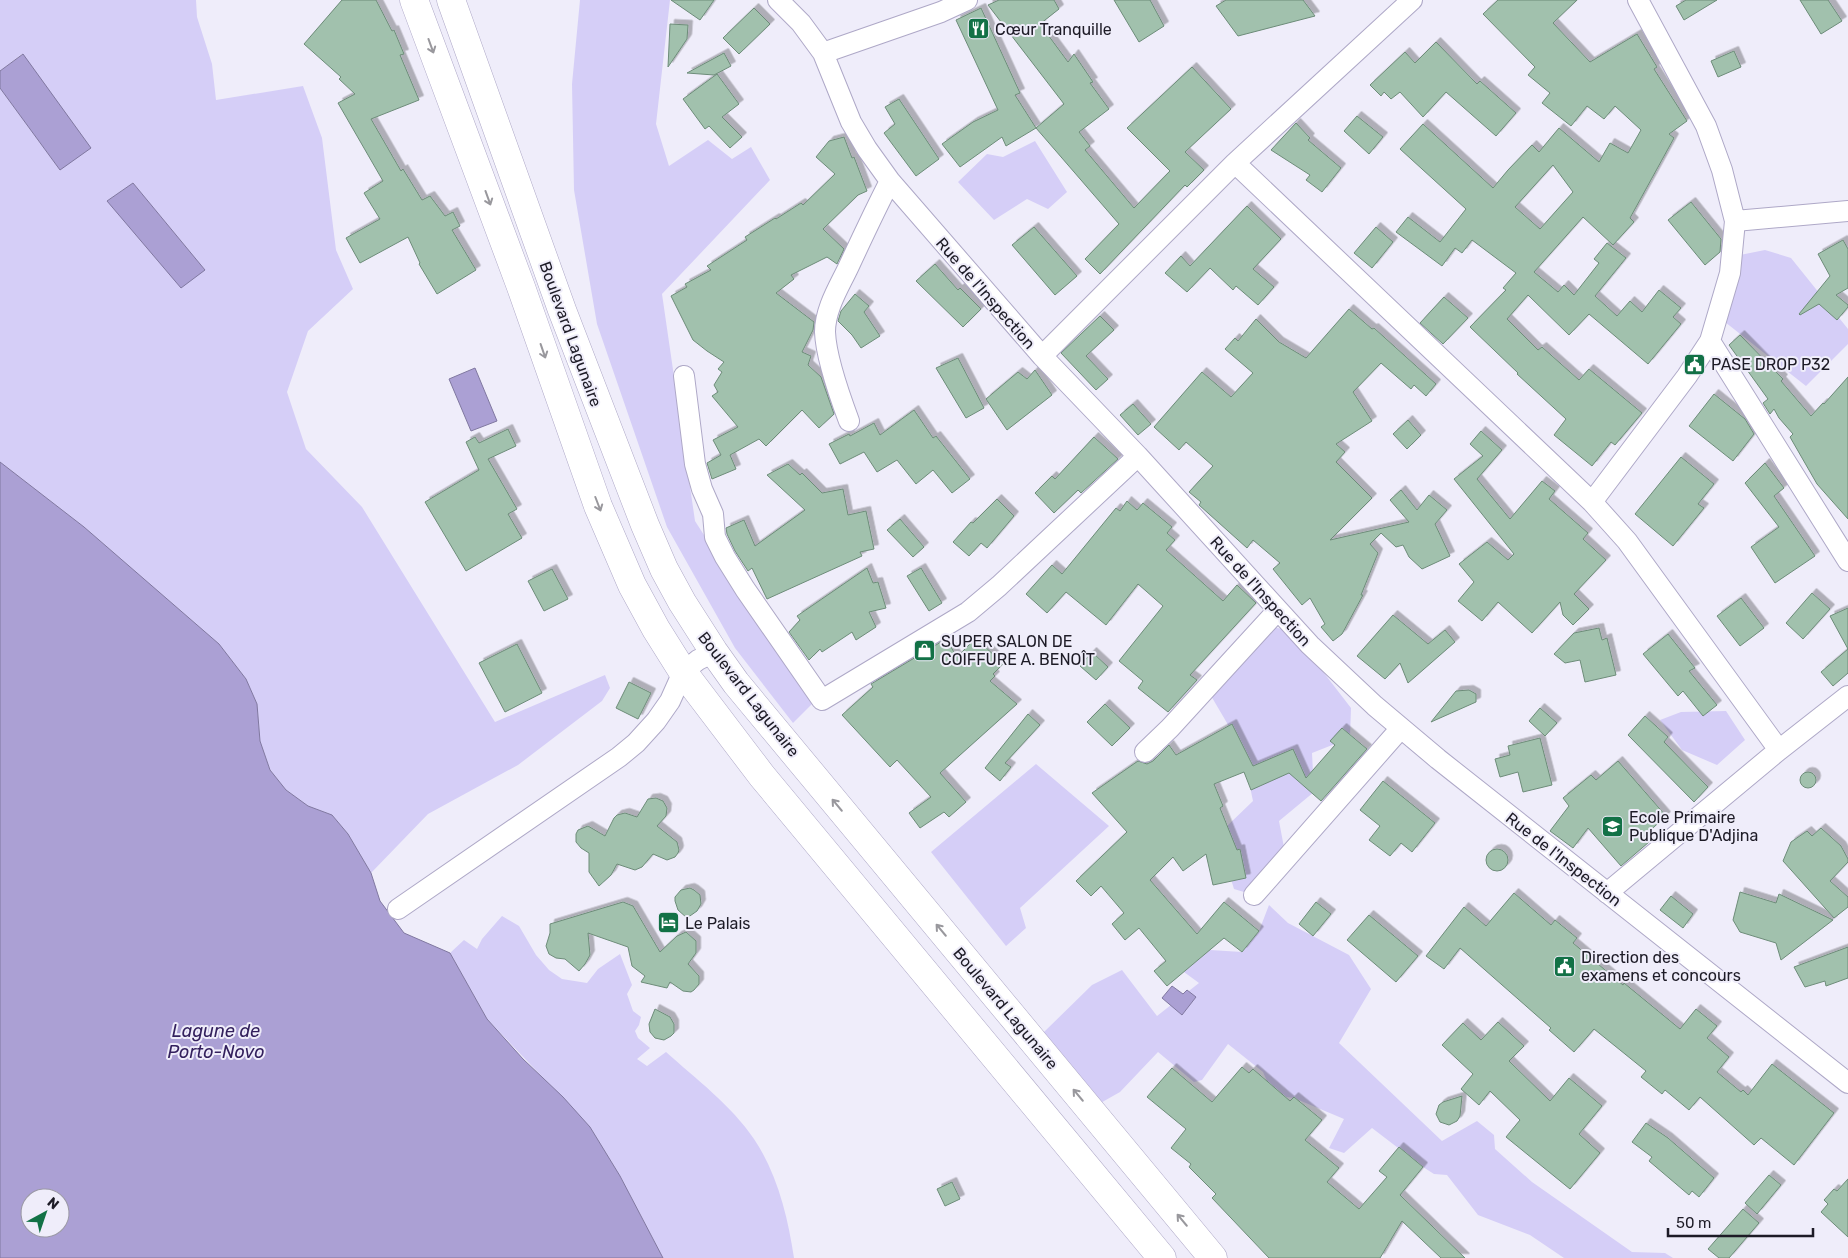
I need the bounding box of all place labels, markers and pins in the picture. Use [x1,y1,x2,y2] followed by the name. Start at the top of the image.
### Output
[967,17,991,41] restaurant icon: Cœur Tranquille
[995,20,1112,39] place label: Cœur Tranquille
[1683,352,1707,376] public building icon: PASE DROP P32
[1711,355,1830,374] place label: PASE DROP P32
[941,632,1095,669] place label: SUPER SALON DE COIFFURE A. BENOÎT
[913,638,937,662] shop icon: SUPER SALON DE COIFFURE A. BENOÎT
[1629,808,1758,845] place label: Ecole Primaire Publique D'Adjina
[1601,814,1625,838] school or university icon: Ecole Primaire Publique D'Adjina
[657,911,681,935] hotel icon: Le Palais
[685,914,750,933] place label: Le Palais
[1581,948,1741,985] place label: Direction des examens et concours
[1553,954,1577,978] public building icon: Direction des examens et concours

